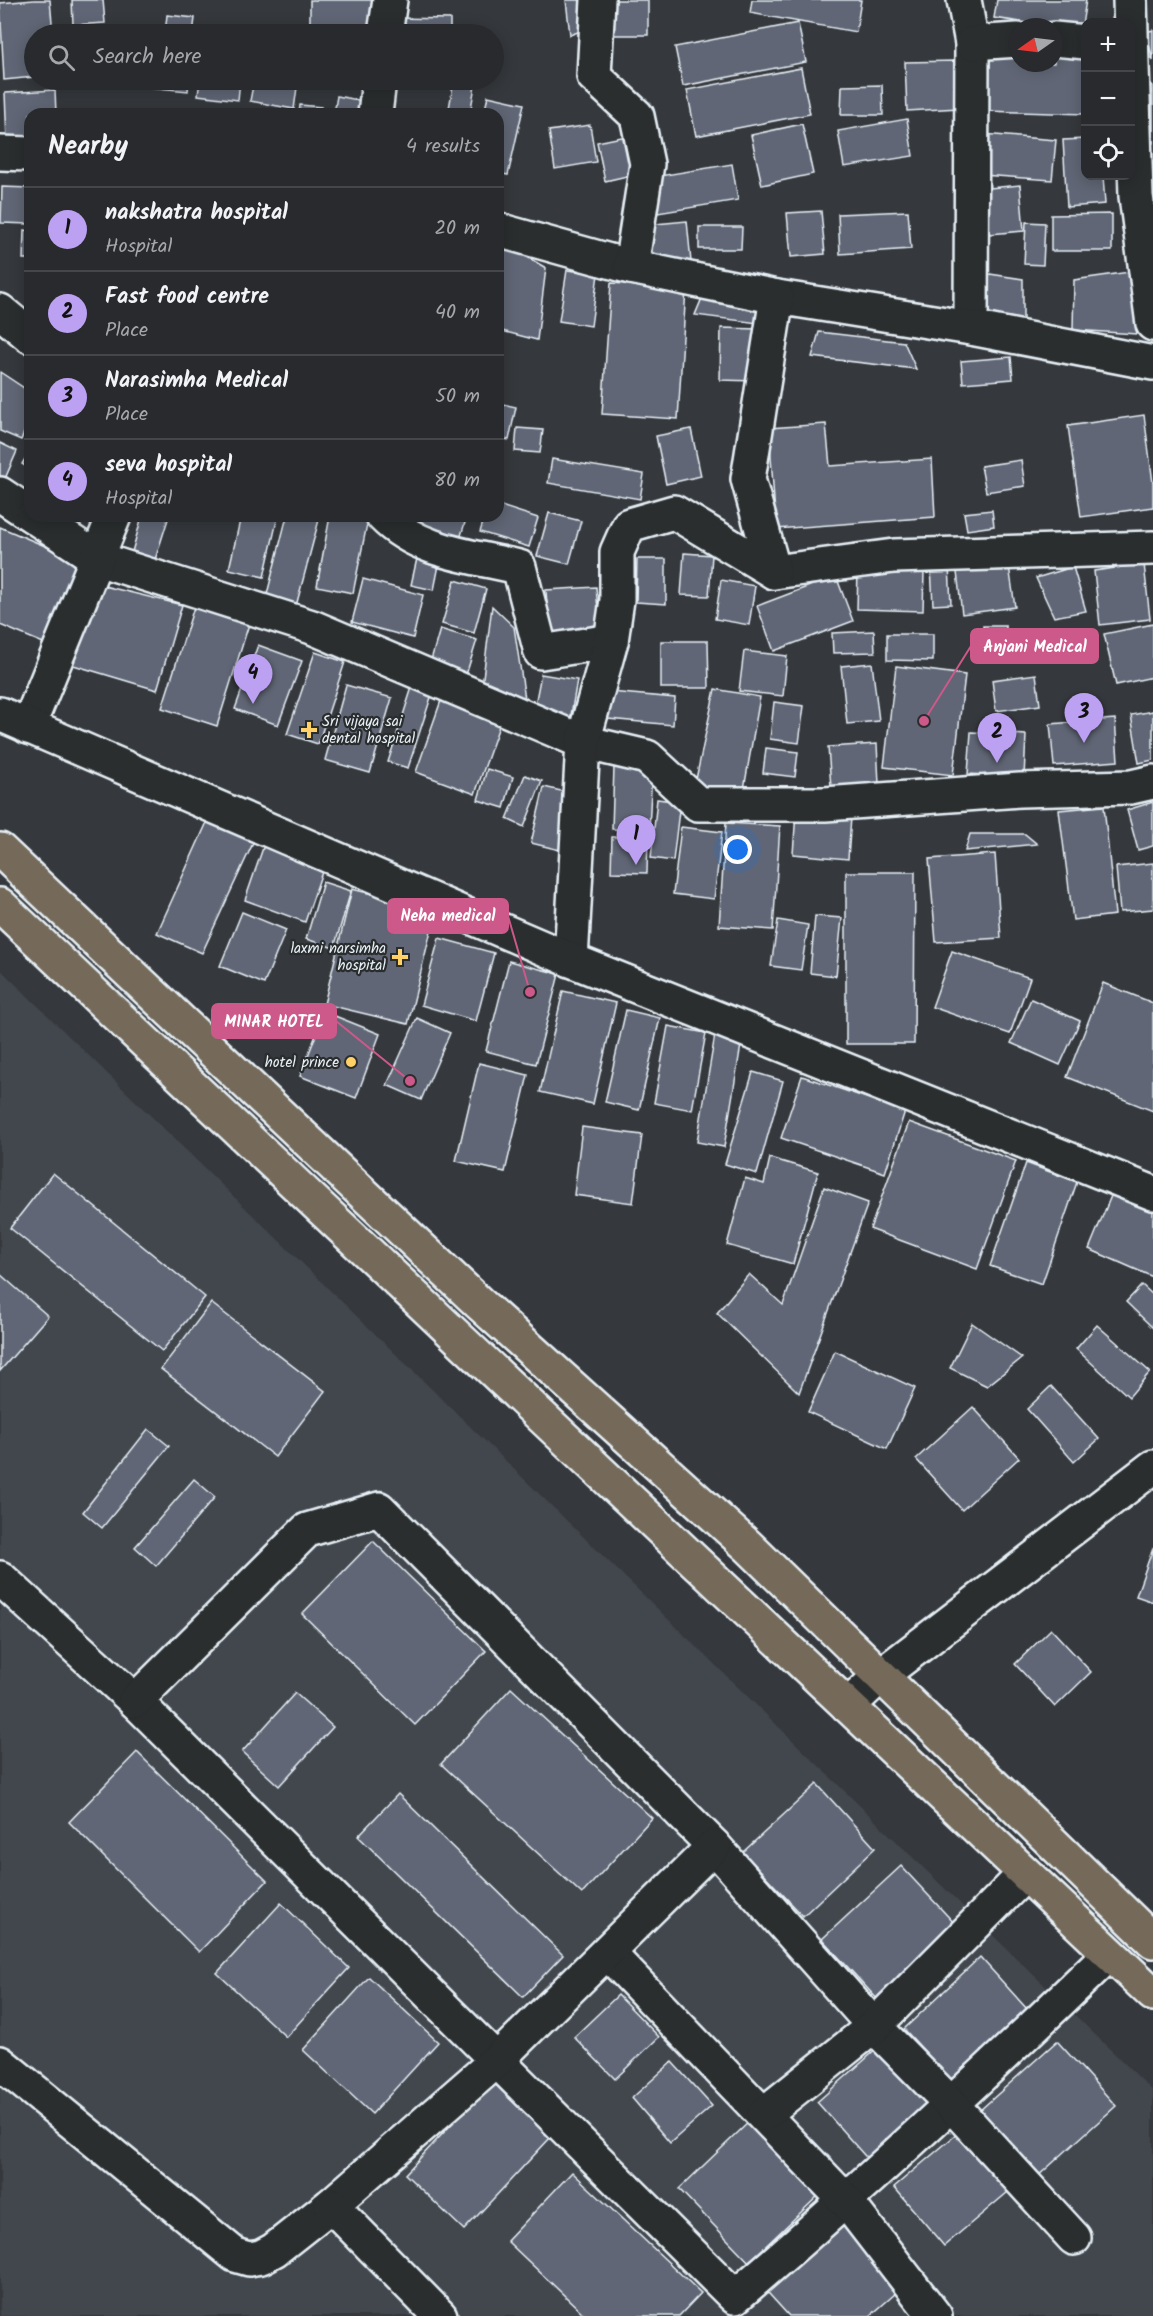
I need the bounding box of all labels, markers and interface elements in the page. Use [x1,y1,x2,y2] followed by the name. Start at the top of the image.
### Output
[1009,18,1063,72] north arrow
[1081,18,1135,180] map controls
[1081,18,1135,72] button: +
[24,24,504,90] search box
[93,40,201,75] text: Search here
[45,41,78,74] icon: search
[1081,72,1135,126] button: −
[48,126,128,168] text: Nearby
[1081,126,1135,180] button: locate
[406,131,480,163] text: 4 results
[105,196,288,231] text: nakshatra hospital
[64,213,71,245] text: 1
[434,213,480,245] text: 20 m
[105,231,172,263] text: Hospital
[105,280,269,315] text: Fast food centre
[62,297,73,329] text: 2
[435,297,480,329] text: 40 m
[105,315,148,347] text: Place
[105,364,288,399] text: Narasimha Medical
[62,381,73,413] text: 3
[435,381,480,413] text: 50 m
[105,399,148,431] text: Place
[105,448,232,483] text: seva hospital
[62,465,73,497] text: 4
[434,465,480,497] text: 80 m
[105,483,172,515] text: Hospital
[971,629,1098,663] callout: Anjani Medical
[983,635,1087,660] text: Anjani Medical
[234,654,272,704] pin: 4
[1064,694,1104,743] pin: 3
[322,710,416,751] place label: Sri vijaya sai dental hospital
[978,714,1016,763] pin: 2
[300,721,318,739] marker: Sri vijaya sai dental hospital
[616,816,656,865] pin: 1
[723,835,752,864] your location
[388,899,508,933] callout: Neha medical
[400,904,496,929] text: Neha medical
[290,937,386,978] place label: laxmi narsimha hospital
[391,948,409,966] marker: laxmi narsimha hospital
[212,1004,336,1038] callout: MINAR HOTEL
[224,1010,324,1035] text: MINAR HOTEL
[265,1051,339,1075] place label: hotel prince
[344,1055,358,1069] marker: hotel prince

